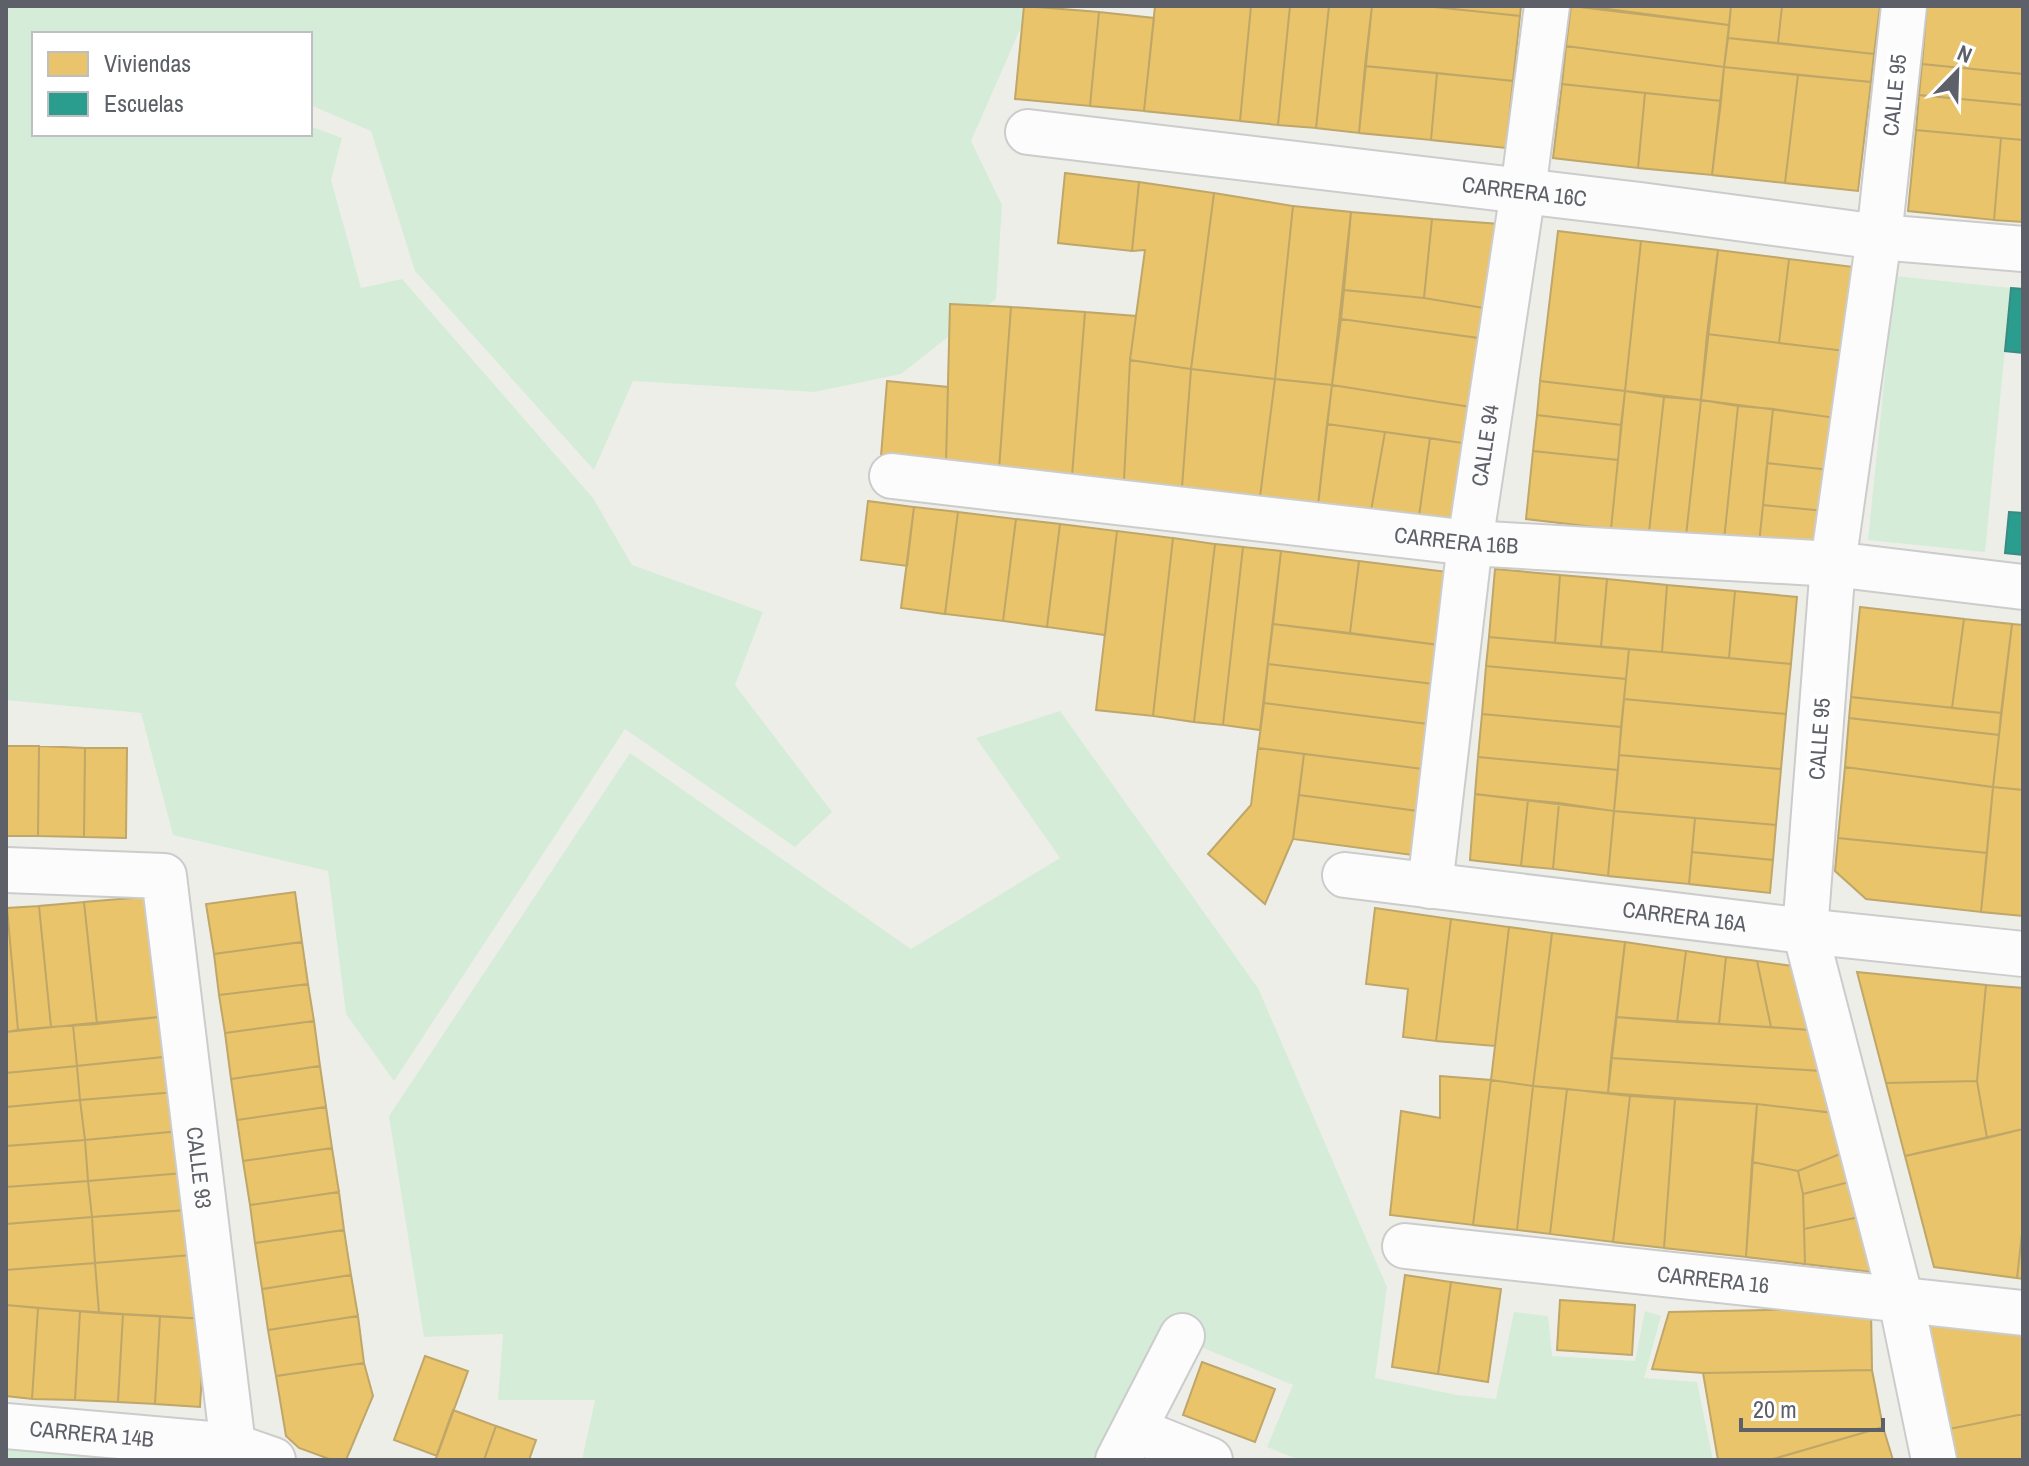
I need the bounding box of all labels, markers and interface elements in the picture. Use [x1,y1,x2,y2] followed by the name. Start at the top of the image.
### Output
[32,32,312,136] legend
[1917,32,1997,112] north arrow
[1953,37,1977,70] text: N
[104,47,191,79] text: Viviendas
[1875,53,1913,137] street label: CALLE 95
[104,87,184,119] text: Escuelas
[1460,169,1589,214] street label: CARRERA 16C
[1464,402,1506,488] street label: CALLE 94
[1393,519,1519,561] street label: CARRERA 16B
[1801,697,1837,781] street label: CALLE 95
[1621,894,1749,939] street label: CARRERA 16A
[179,1125,219,1210] street label: CALLE 93
[1656,1258,1771,1300] street label: CARRERA 16
[1741,1382,1883,1432] scale bar
[1753,1393,1797,1425] text: 20 m
[28,1413,155,1454] street label: CARRERA 14B

